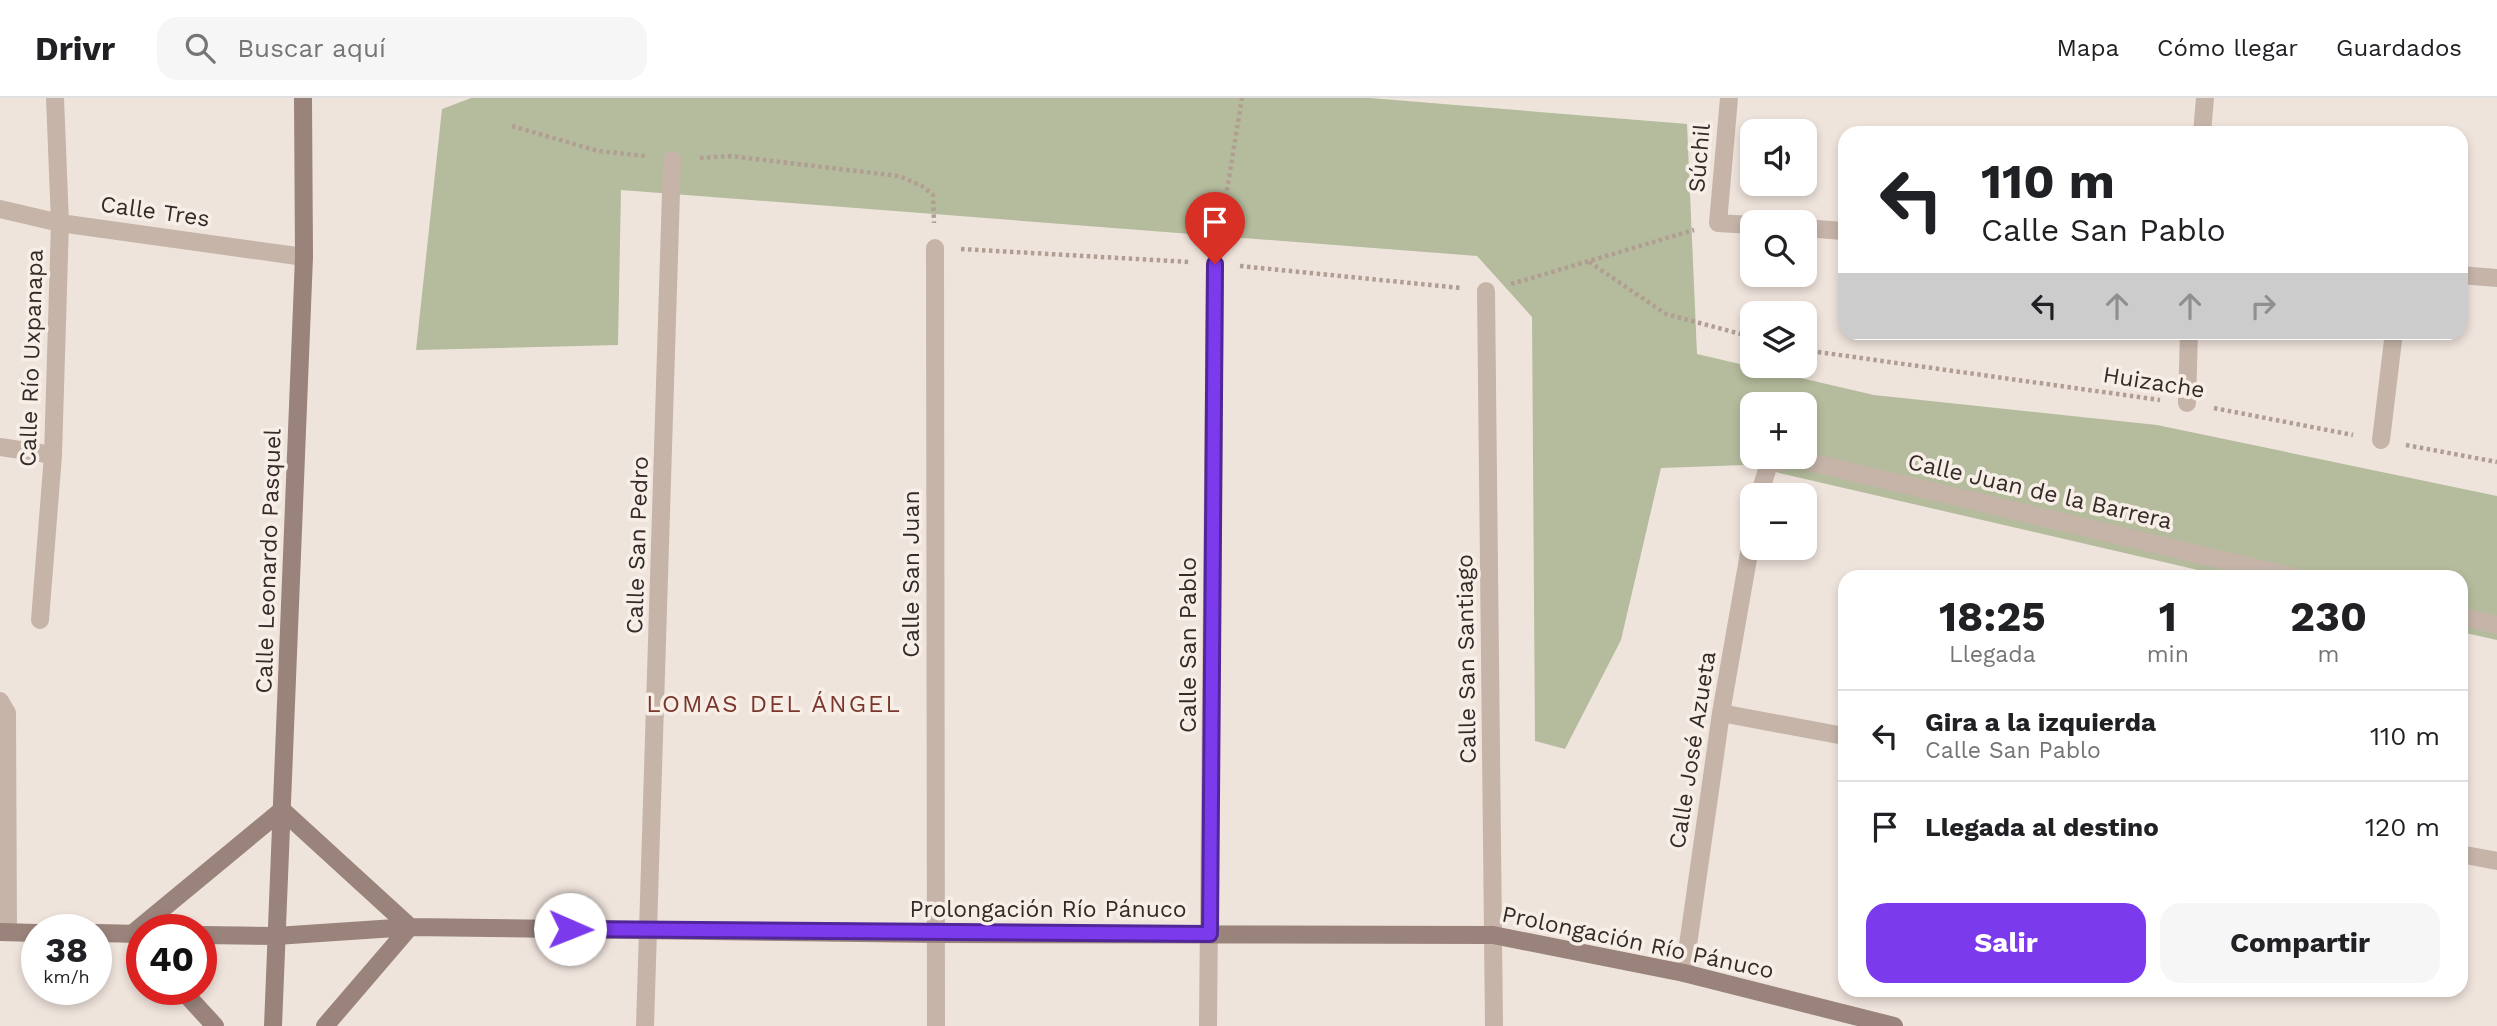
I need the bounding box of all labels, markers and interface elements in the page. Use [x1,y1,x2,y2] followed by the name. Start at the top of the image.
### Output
[157,17,647,80] search box
[35,29,115,68] text: Drivr
[181,29,219,67] icon: search
[237,33,386,63] text: Buscar aquí
[2057,34,2119,62] text: Mapa
[2157,34,2298,62] text: Cómo llegar
[2336,34,2462,62] text: Guardados
[1740,119,1817,560] map controls
[1740,119,1817,196] button: sound
[1683,122,1716,194] street label: Súchil
[1981,152,2115,210] text: 110 m
[1866,154,1957,245] icon: left
[99,190,211,233] street label: Calle Tres
[1185,192,1245,264] pin
[1196,203,1234,241] icon: arrive
[1740,210,1817,287] button: search
[1981,211,2226,249] text: Calle San Pablo
[14,249,49,467] street label: Calle Río Uxpanapa
[2025,287,2063,325] icon: left
[2098,287,2136,325] icon: ahead
[2171,287,2209,325] icon: ahead
[2244,287,2282,325] icon: right
[1740,301,1817,378] button: layers
[2101,361,2207,404] street label: Huizache
[1740,392,1817,469] button: +
[250,428,287,694] street label: Calle Leonardo Pasquel
[1905,448,2175,535] street label: Calle Juan de la Barrera
[621,456,654,634] street label: Calle San Pedro
[1740,483,1817,560] button: −
[898,490,925,658] street label: Calle San Juan
[1451,554,1482,764] street label: Calle San Santiago
[1175,557,1202,733] street label: Calle San Pablo
[1939,592,2046,641] text: 18:25
[2159,592,2177,641] text: 1
[2290,592,2367,641] text: 230
[1949,641,2036,668] text: Llegada
[2147,641,2189,668] text: min
[2318,641,2339,668] text: m
[1664,649,1721,851] street label: Calle José Azueta
[646,690,902,718] district label: LOMAS DEL ÁNGEL
[1925,707,2156,737] text: Gira a la izquierda
[1866,717,1904,755] icon: left
[2370,721,2440,751] text: 110 m
[1925,737,2101,764] text: Calle San Pablo
[1866,808,1904,846] icon: arrive
[1925,812,2159,842] text: Llegada al destino
[2365,812,2440,842] text: 120 m
[533,892,607,966] position arrow
[909,896,1187,923] street label: Prolongación Río Pánuco
[1500,900,1776,985] street label: Prolongación Río Pánuco
[1866,903,2146,983] button: Salir
[2160,903,2440,983] button: Compartir
[126,914,217,1005] speed limit sign: 40
[45,929,88,971] text: 38
[43,966,90,987] text: km/h

